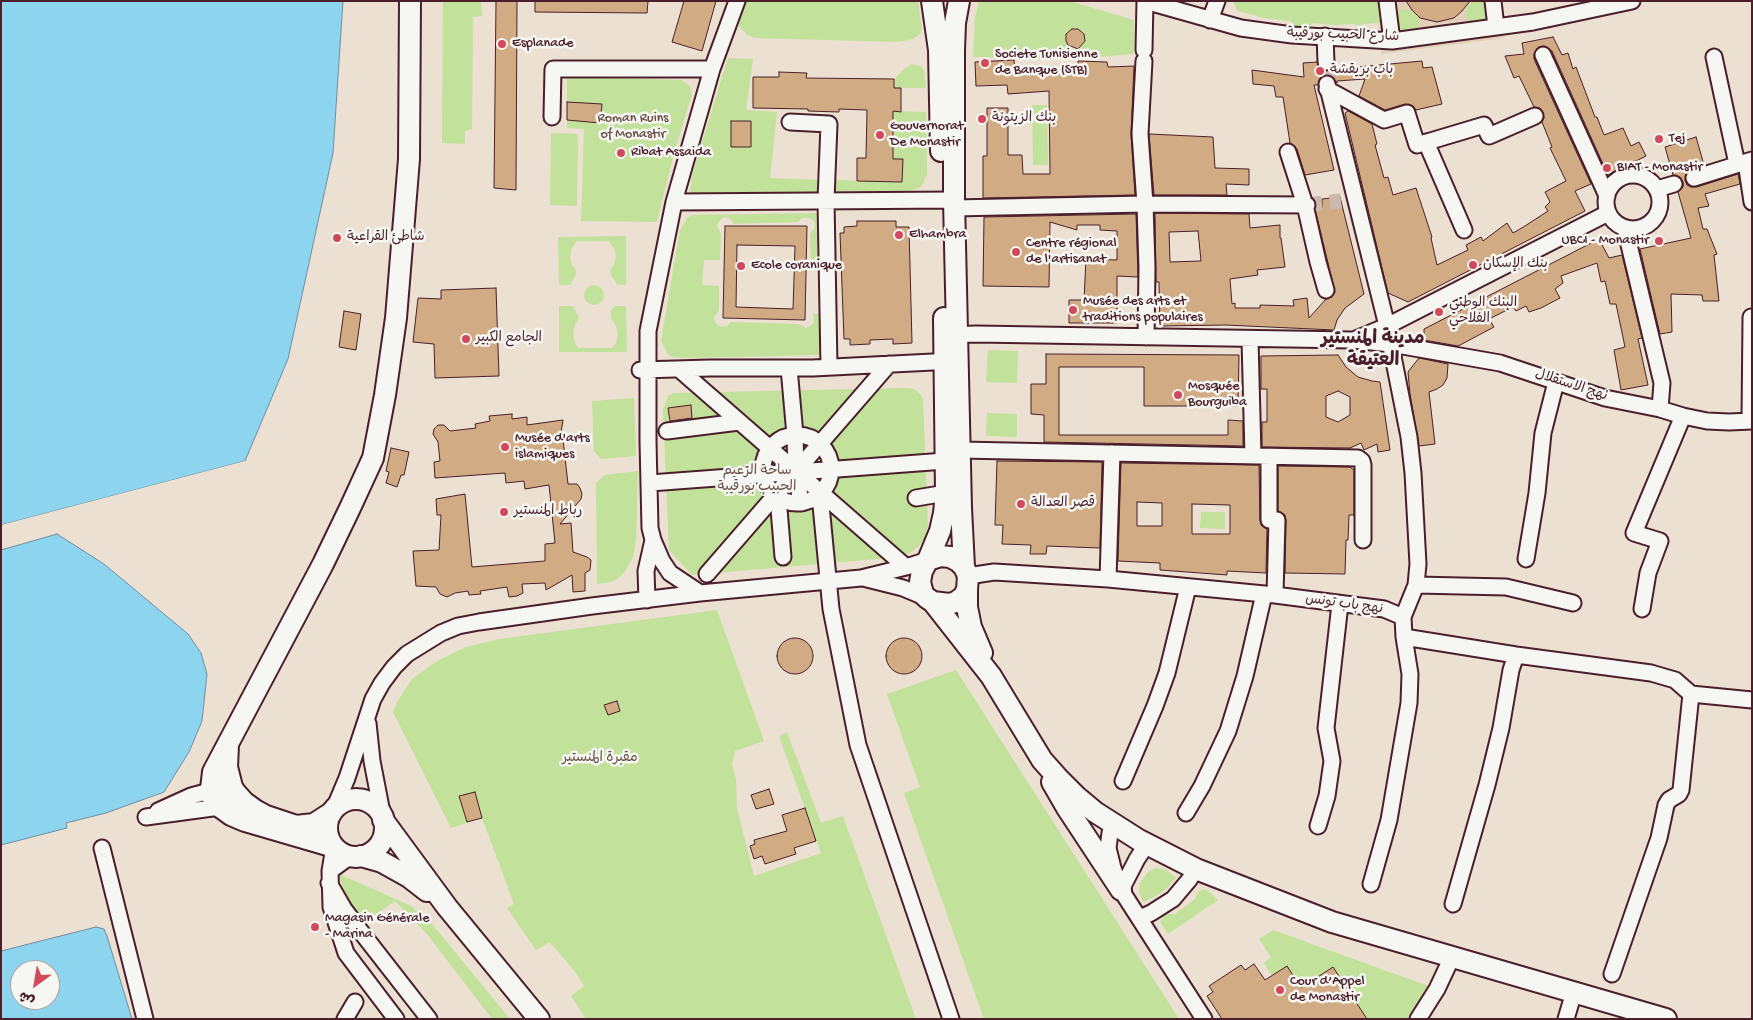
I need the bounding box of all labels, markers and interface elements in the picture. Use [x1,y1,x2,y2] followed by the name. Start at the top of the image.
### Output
[1287,26,1399,46] street label: شارع الحبيب بورقيبة
[512,36,573,52] place label: Esplanade
[496,38,508,50] marker: Esplanade
[995,47,1098,80] place label: Societe Tunisienne de Banque (STB)
[979,57,991,69] marker: Societe Tunisienne de Banque (STB)
[1330,63,1393,79] place label: باب بريقشة
[1314,65,1326,77] marker: باب بريقشة
[597,111,669,144] park label: Roman Ruins of Monastir
[992,111,1056,127] place label: بنك الزيتونة
[976,113,988,125] marker: بنك الزيتونة
[890,119,963,152] place label: Gouvernorat De Monastir
[874,129,886,141] marker: Gouvernorat De Monastir
[1669,131,1686,147] place label: Tej
[1653,133,1665,145] marker: Tej
[631,145,711,161] place label: Ribat Assaida
[615,147,627,159] marker: Ribat Assaida
[1617,160,1702,176] place label: BIAT - Monastir
[1601,162,1613,174] marker: BIAT - Monastir
[909,227,966,243] place label: Elhambra
[893,229,905,241] marker: Elhambra
[347,230,425,246] place label: شاطئ القراعية
[331,232,343,244] marker: شاطئ القراعية
[1562,233,1649,249] place label: UBCI - Monastir
[1653,235,1665,247] marker: UBCI - Monastir
[1026,236,1117,268] place label: Centre régional de l'artisanat
[1010,246,1022,258] marker: Centre régional de l'artisanat
[1483,257,1548,273] place label: بنك الإسكان
[751,258,842,274] place label: Ecole coranique
[1467,259,1479,271] marker: بنك الإسكان
[735,260,747,272] marker: Ecole coranique
[1083,294,1203,326] place label: Musée des arts et traditions populaires
[1449,296,1517,328] place label: البنك الوطني الفلاحي
[1067,304,1079,316] marker: Musée des arts et traditions populaires
[1433,306,1445,318] marker: البنك الوطني الفلاحي
[1321,329,1425,373] district label: مدينة المنستير العتيقة
[476,331,542,347] place label: الجامع الكبير
[460,333,472,345] marker: الجامع الكبير
[1533,366,1609,406] street label: نهج الاستقلال
[1188,379,1247,412] place label: Mosquée Bourguiba
[1172,389,1184,401] marker: Mosquée Bourguiba
[515,431,590,464] place label: Musée d'arts islamiques
[499,441,511,453] marker: Musée d'arts islamiques
[718,464,796,497] park label: ساحة الزعيم الحبيب بورقيبة
[1031,496,1095,512] place label: قصر العدالة
[1015,498,1027,510] marker: قصر العدالة
[514,504,582,520] place label: رباط المنستير
[498,506,510,518] marker: رباط المنستير
[1304,591,1384,619] street label: نهج باب تونس
[562,751,638,767] park label: مقبرة المنستير
[325,911,429,944] place label: Magasin Générale - Marina
[309,921,321,933] marker: Magasin Générale - Marina
[10,960,60,1010] north arrow
[1290,974,1365,1006] place label: Cour d’Appel de Monastir
[1274,984,1286,996] marker: Cour d’Appel de Monastir
[16,986,38,1009] text: ش

